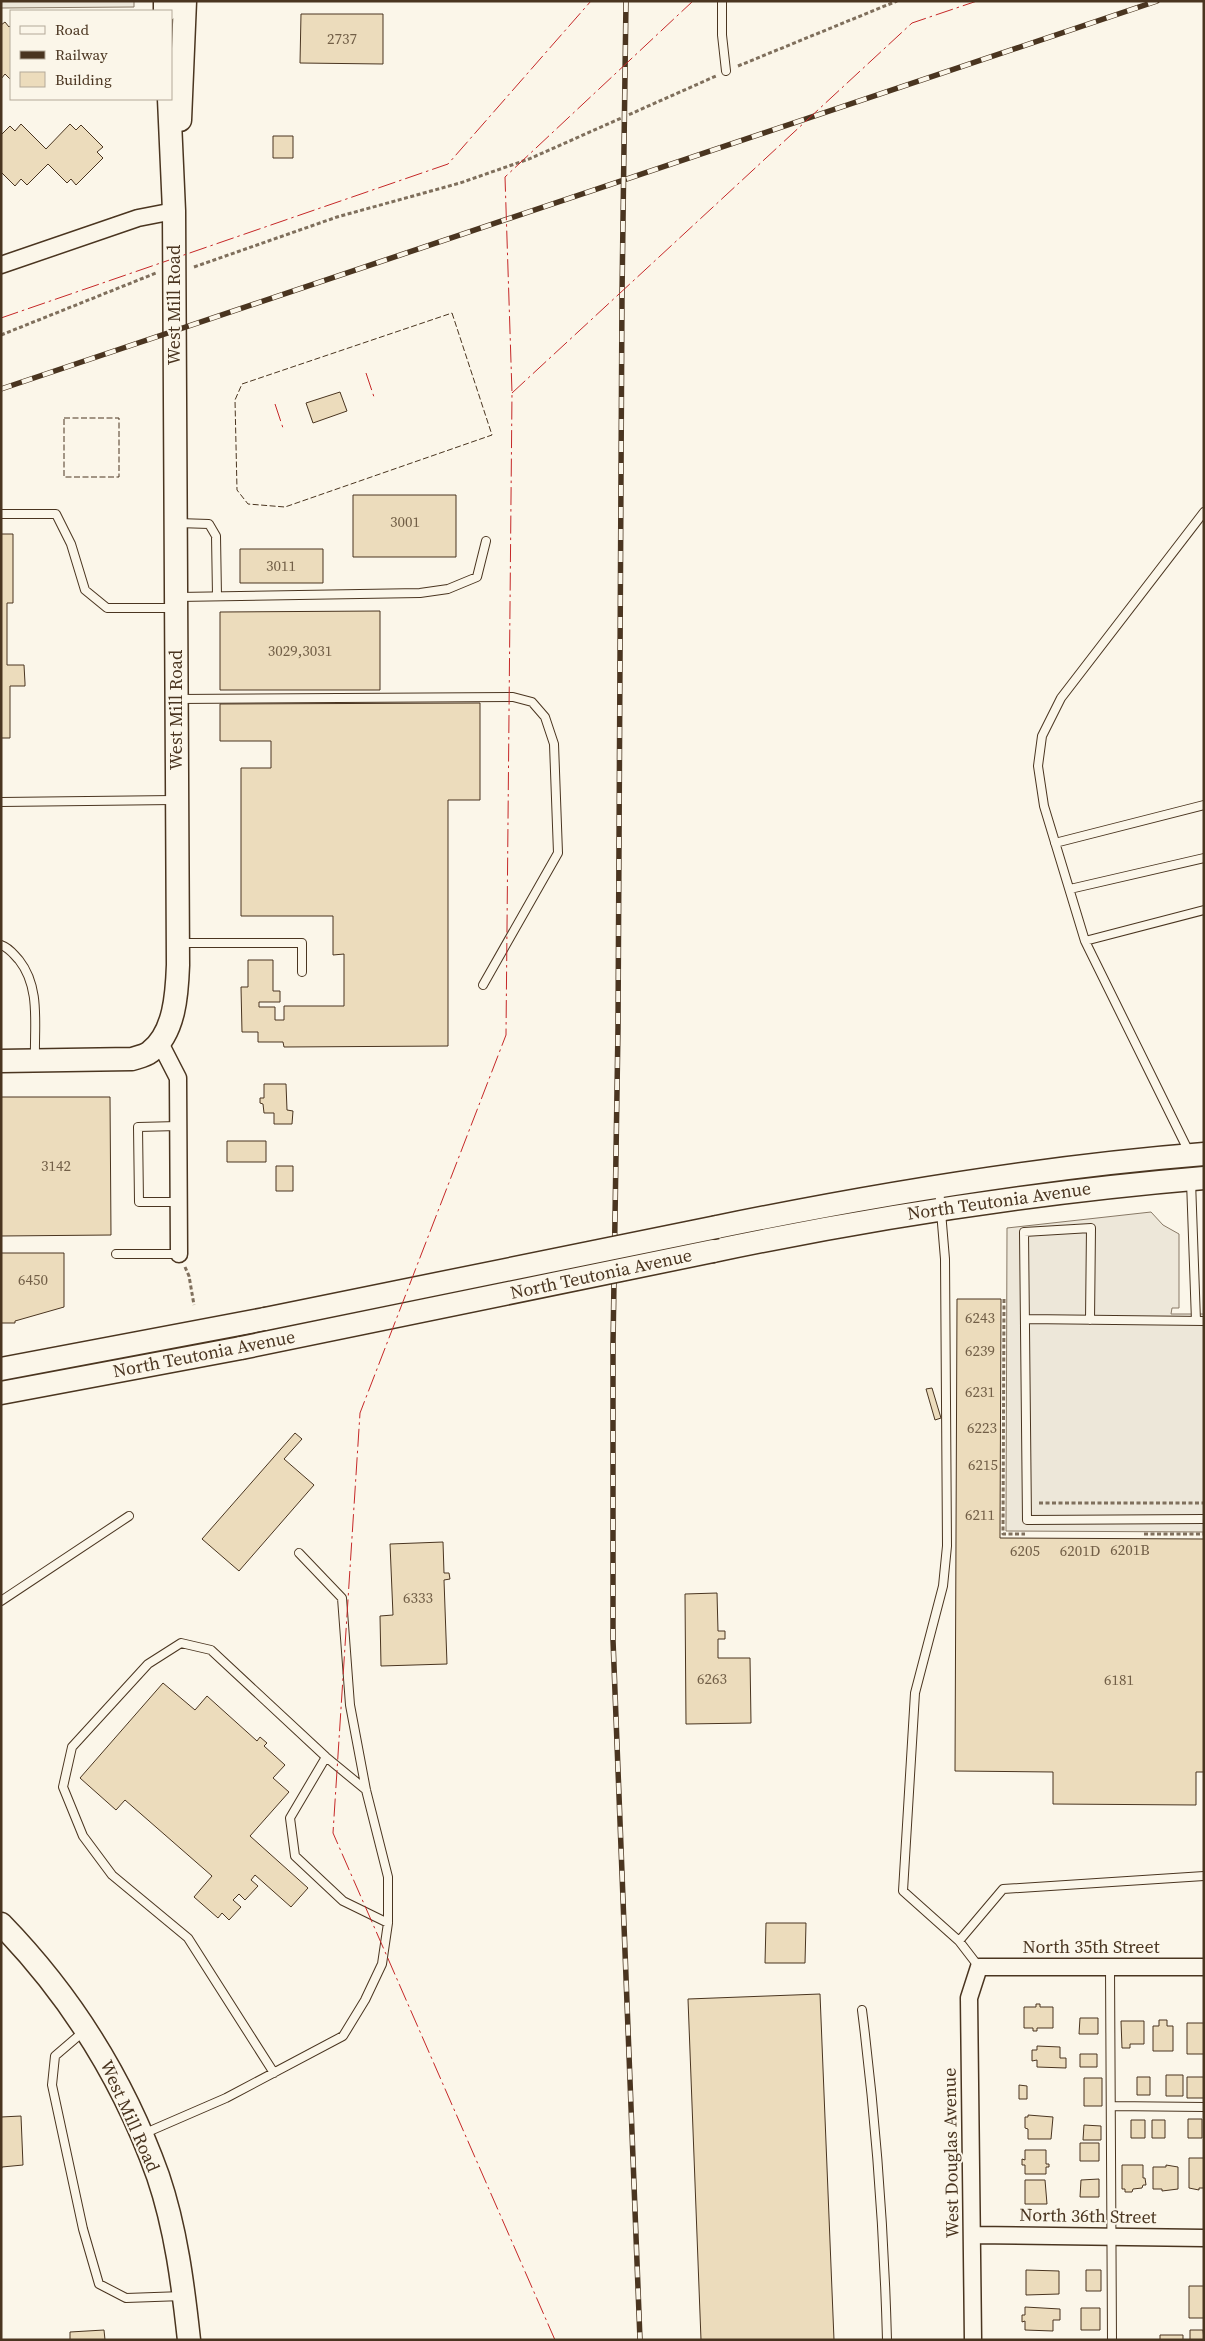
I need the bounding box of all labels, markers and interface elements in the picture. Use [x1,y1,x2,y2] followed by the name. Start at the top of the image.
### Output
[10,10,172,100] legend
[55,19,89,40] text: Road
[327,28,357,49] house number: 2737
[55,44,108,65] text: Railway
[55,69,112,90] text: Building
[161,245,186,365] street label: West Mill Road
[390,511,420,532] house number: 3001
[266,555,296,576] house number: 3011
[268,640,332,661] house number: 3029,3031
[163,650,188,770] street label: West Mill Road
[41,1155,71,1176] house number: 3142
[906,1175,1092,1226] street label: North Teutonia Avenue
[508,1242,694,1305] street label: North Teutonia Avenue
[18,1269,48,1290] house number: 6450
[965,1307,995,1328] house number: 6243
[111,1324,297,1383] street label: North Teutonia Avenue
[965,1340,995,1361] house number: 6239
[965,1381,995,1402] house number: 6231
[967,1417,997,1438] house number: 6223
[968,1454,998,1475] house number: 6215
[965,1504,995,1525] house number: 6211
[1110,1539,1150,1560] house number: 6201B
[1010,1540,1040,1561] house number: 6205
[1060,1540,1100,1561] house number: 6201D
[403,1587,433,1608] house number: 6333
[697,1668,727,1689] house number: 6263
[1104,1669,1134,1690] house number: 6181
[1022,1934,1160,1959] street label: North 35th Street
[95,2056,166,2176] street label: West Mill Road
[937,2068,964,2238] street label: West Douglas Avenue
[1019,2202,1157,2229] street label: North 36th Street

